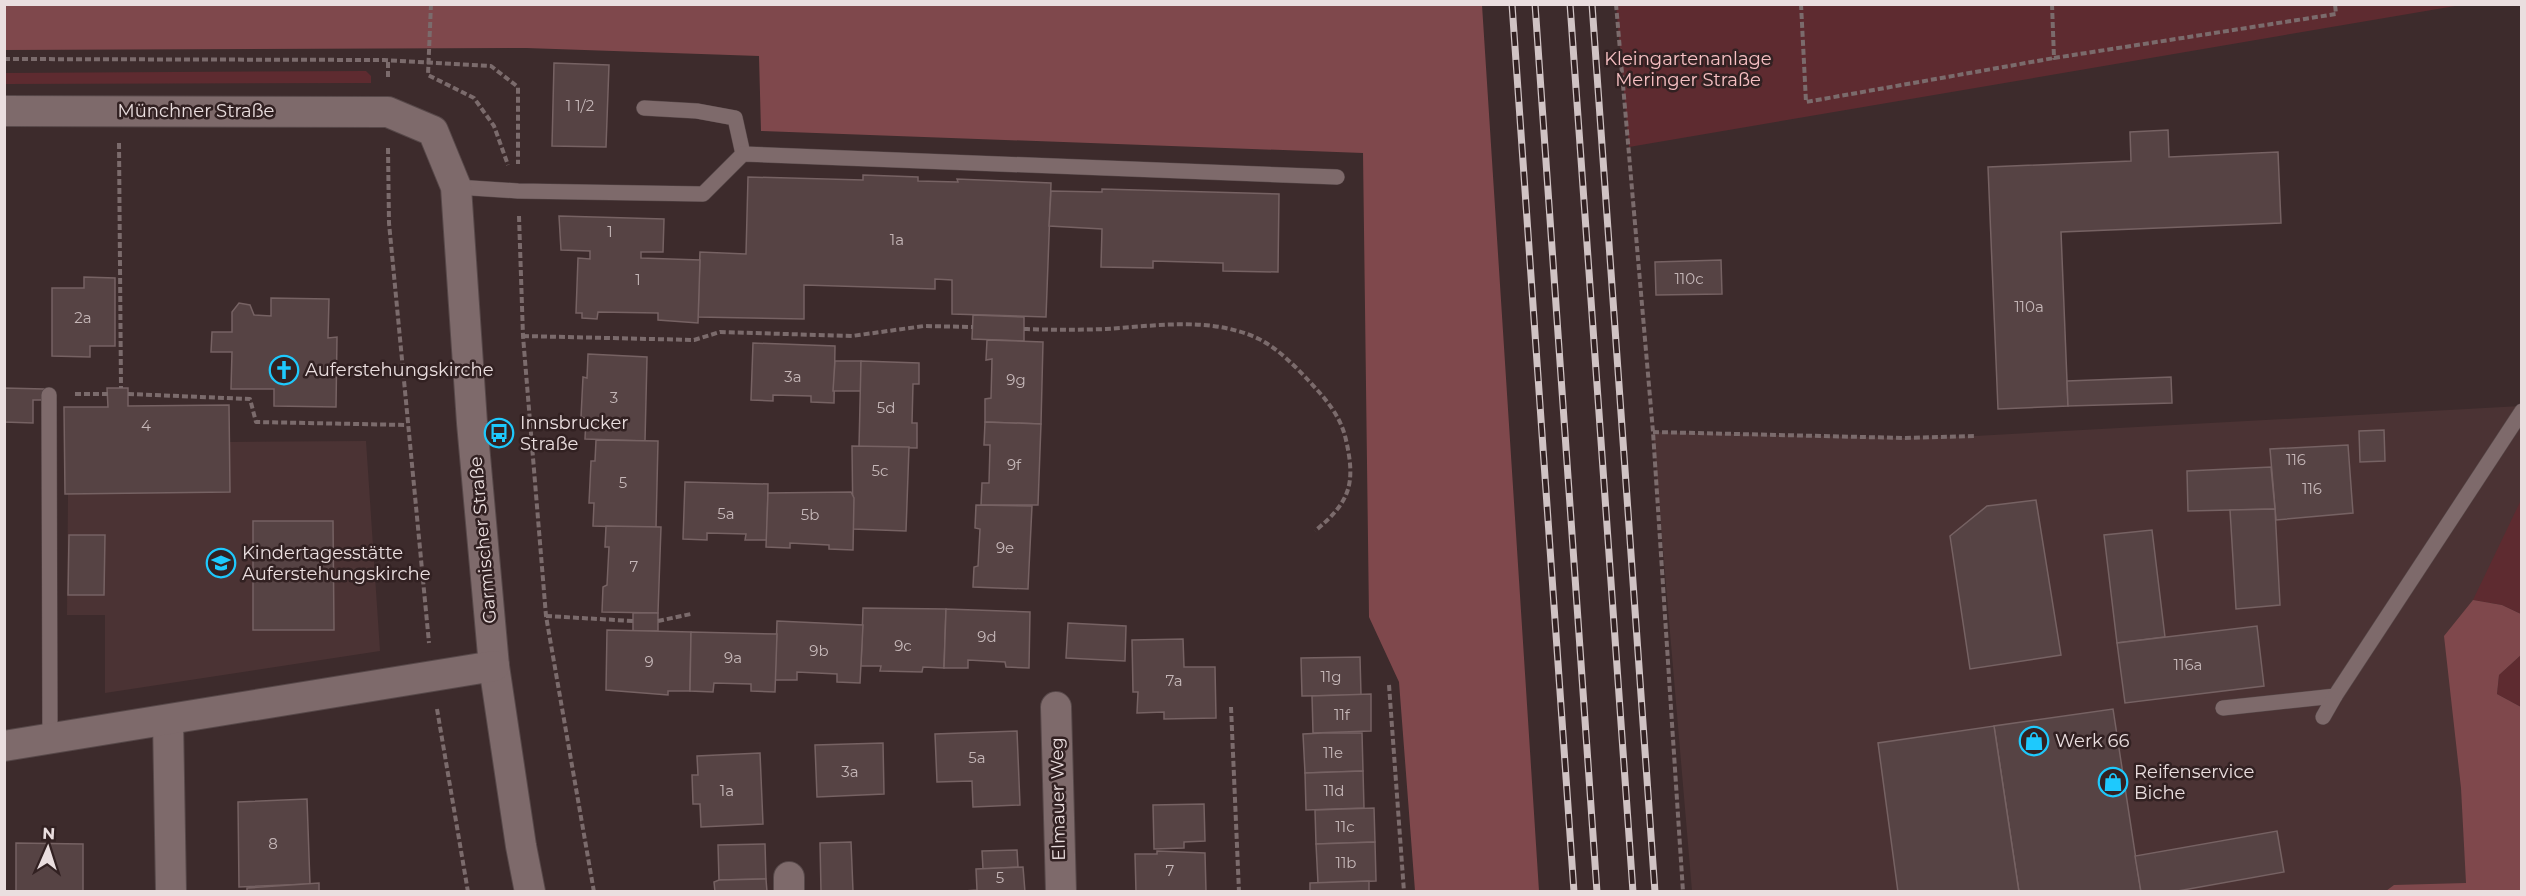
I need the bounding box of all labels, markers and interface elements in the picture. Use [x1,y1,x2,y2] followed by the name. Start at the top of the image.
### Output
[1604,48,1772,91] park label: Kleingartenanlage Meringer Straße
[566,96,594,115] house number: 1 1/2
[118,100,275,122] street label: Münchner Straße
[607,222,613,241] house number: 1
[890,230,904,249] house number: 1a
[1674,269,1704,288] house number: 110c
[635,270,641,289] house number: 1
[2014,297,2044,316] house number: 110a
[74,308,92,327] house number: 2a
[268,354,300,386] church icon: Auferstehungskirche
[305,359,494,381] place label: Auferstehungskirche
[784,367,802,386] house number: 3a
[1006,370,1026,389] house number: 9g
[610,388,618,407] house number: 3
[877,398,895,417] house number: 5d
[520,412,629,455] place label: Innsbrucker Straße
[141,416,151,435] house number: 4
[483,417,515,449] bus stop icon: Innsbrucker Straße
[2286,450,2306,469] house number: 116
[465,455,501,624] street label: Garmischer Straße
[1007,455,1022,474] house number: 9f
[872,461,888,480] house number: 5c
[619,473,627,492] house number: 5
[2302,479,2322,498] house number: 116
[717,504,735,523] house number: 5a
[801,505,819,524] house number: 5b
[996,538,1014,557] house number: 9e
[242,542,431,585] place label: Kindertagesstätte Auferstehungskirche
[205,547,237,579] school or university icon: Kindertagesstätte Auferstehungskirche
[630,557,639,576] house number: 7
[977,627,997,646] house number: 9d
[894,636,912,655] house number: 9c
[809,641,829,660] house number: 9b
[724,648,742,667] house number: 9a
[644,652,654,671] house number: 9
[2174,655,2202,674] house number: 116a
[1320,667,1342,686] house number: 11g
[1165,671,1183,690] house number: 7a
[1334,705,1351,724] house number: 11f
[2018,725,2050,757] shop icon: Werk 66
[2055,730,2129,752] place label: Werk 66
[1046,737,1070,861] street label: Elmauer Weg
[1323,743,1343,762] house number: 11e
[968,748,986,767] house number: 5a
[2134,761,2254,804] place label: Reifenservice Biche
[841,762,859,781] house number: 3a
[2097,766,2129,798] shop icon: Reifenservice Biche
[720,781,734,800] house number: 1a
[1323,781,1345,800] house number: 11d
[1335,817,1355,836] house number: 11c
[18,818,78,878] north arrow
[42,824,56,843] text: N
[268,834,278,853] house number: 8
[1335,853,1357,872] house number: 11b
[1166,861,1175,880] house number: 7
[996,868,1004,887] house number: 5

